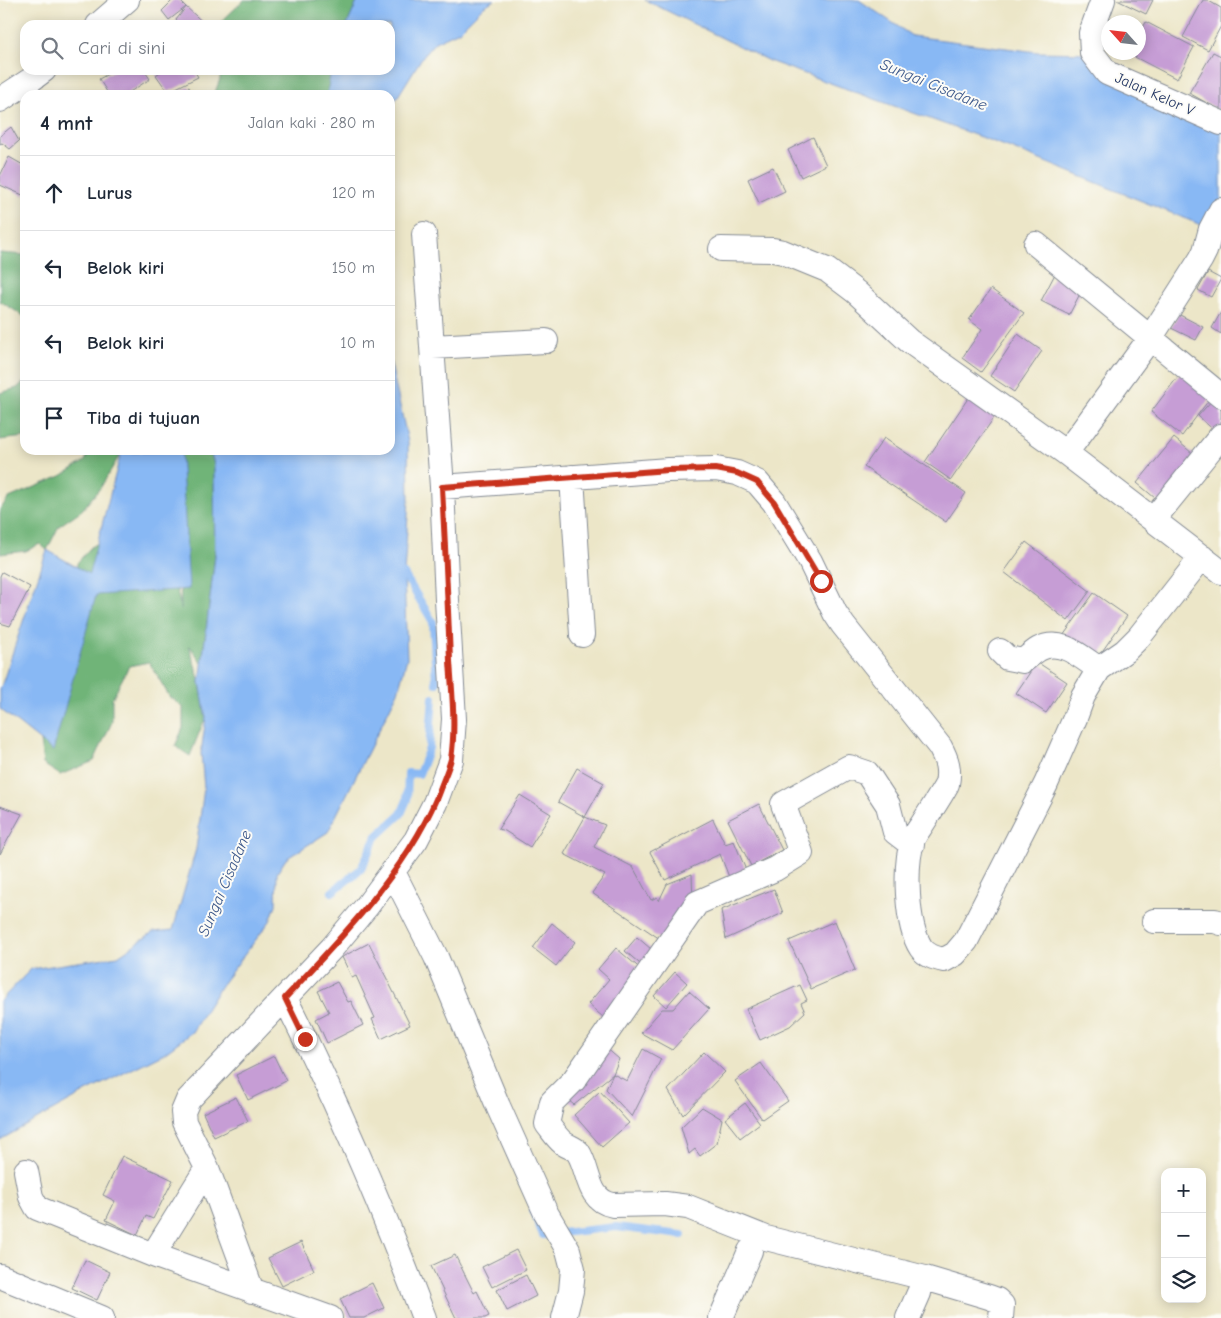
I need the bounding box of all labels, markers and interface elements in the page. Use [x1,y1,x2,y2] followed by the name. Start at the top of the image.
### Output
[1101,15,1146,60] north arrow
[20,20,395,75] search box
[38,34,66,62] icon: search
[78,37,165,59] text: Cari di sini
[878,55,990,115] water label: Sungai Cisadane
[1112,68,1198,120] street label: Jalan Kelor V
[40,111,92,135] text: 4 mnt
[248,114,375,132] text: Jalan kaki · 280 m
[40,179,68,207] icon: ahead
[87,182,132,204] text: Lurus
[332,184,375,202] text: 120 m
[40,254,68,282] icon: left
[87,257,164,279] text: Belok kiri
[332,259,375,277] text: 150 m
[40,329,68,357] icon: left
[87,332,164,354] text: Belok kiri
[340,334,375,352] text: 10 m
[40,404,68,432] icon: arrive
[87,407,200,429] text: Tiba di tujuan
[810,570,833,593] route start
[194,828,255,939] water label: Sungai Cisadane
[294,1028,317,1051] route end
[1161,1168,1206,1303] map controls
[1161,1168,1206,1213] button: +
[1161,1213,1206,1258] button: −
[1161,1258,1206,1303] button: layers

